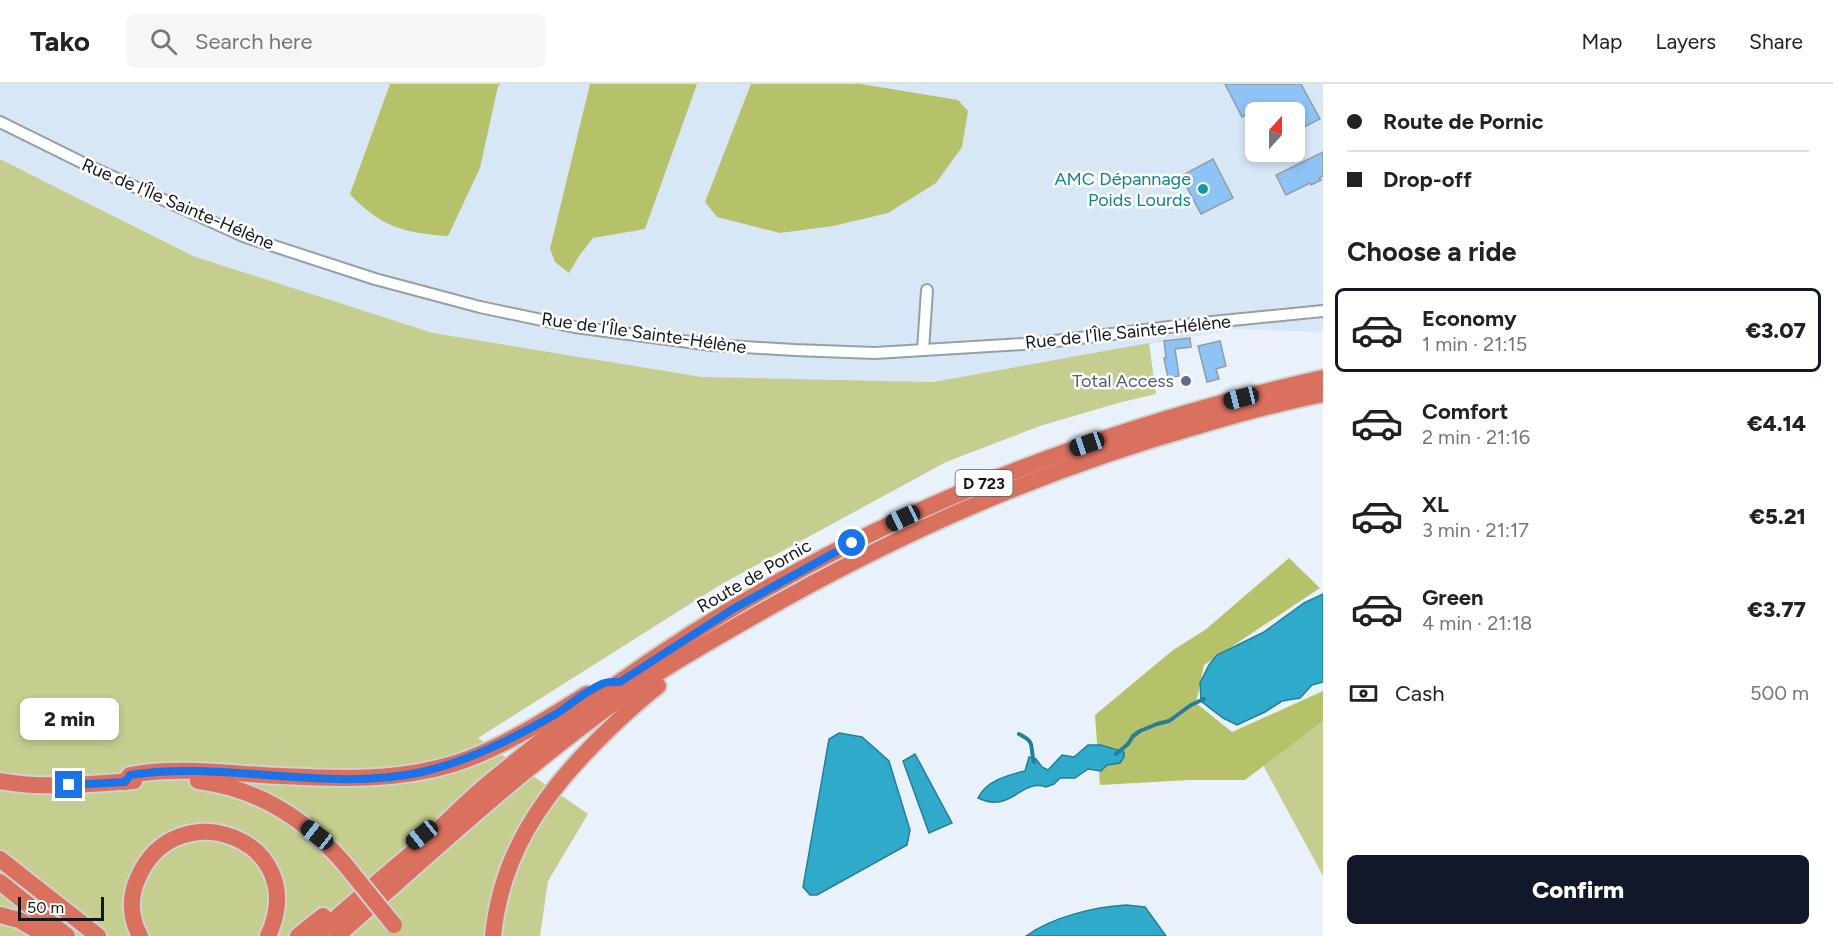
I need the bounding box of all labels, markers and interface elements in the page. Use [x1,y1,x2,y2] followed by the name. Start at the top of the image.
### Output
[126,14,546,68] search box
[30,24,90,58] text: Tako
[147,25,180,58] icon: search
[195,28,313,55] text: Search here
[1582,29,1622,54] text: Map
[1655,29,1716,54] text: Layers
[1749,29,1803,54] text: Share
[1245,102,1305,162] north arrow
[1245,102,1305,162] map controls
[1383,108,1544,135] text: Route de Pornic
[79,153,278,255] street label: Rue de l'Île Sainte-Hélène
[1383,166,1472,193] text: Drop-off
[1054,168,1191,211] place label: AMC Dépannage Poids Lourds
[1196,182,1210,196] marker: AMC Dépannage Poids Lourds
[1347,235,1516,268] text: Choose a ride
[1350,303,1404,357] icon: car
[1422,305,1517,332] text: Economy
[540,308,748,358] street label: Rue de l'Île Sainte-Hélène
[1024,310,1232,354] street label: Rue de l'Île Sainte-Hélène
[1745,317,1806,344] text: €3.07
[1422,332,1527,356] text: 1 min · 21:15
[1072,370,1174,392] place label: Total Access
[1179,374,1193,388] marker: Total Access
[1221,385,1261,411] car
[1350,396,1404,450] icon: car
[1422,398,1508,425] text: Comfort
[1747,410,1806,437] text: €4.14
[1422,425,1530,449] text: 2 min · 21:16
[1067,430,1107,458] car
[956,470,1012,496] road number: D 723
[1350,489,1404,543] icon: car
[1422,491,1449,518] text: XL
[883,502,923,534] car
[1749,503,1806,530] text: €5.21
[1422,518,1529,542] text: 3 min · 21:17
[838,529,865,556] route start
[693,534,815,618] street label: Route de Pornic
[1350,582,1404,636] icon: car
[1422,584,1484,611] text: Green
[1747,596,1806,623] text: €3.77
[1422,611,1532,635] text: 4 min · 21:18
[1347,677,1380,710] icon: cash
[1395,680,1445,707] text: Cash
[1750,681,1809,705] text: 500 m
[20,698,118,740] callout: 2 min
[44,707,95,731] text: 2 min
[55,771,82,798] route end
[297,817,337,853] car
[402,817,442,853] car
[1347,855,1809,924] button: Confirm
[18,894,104,922] scale bar
[27,898,64,917] text: 50 m

